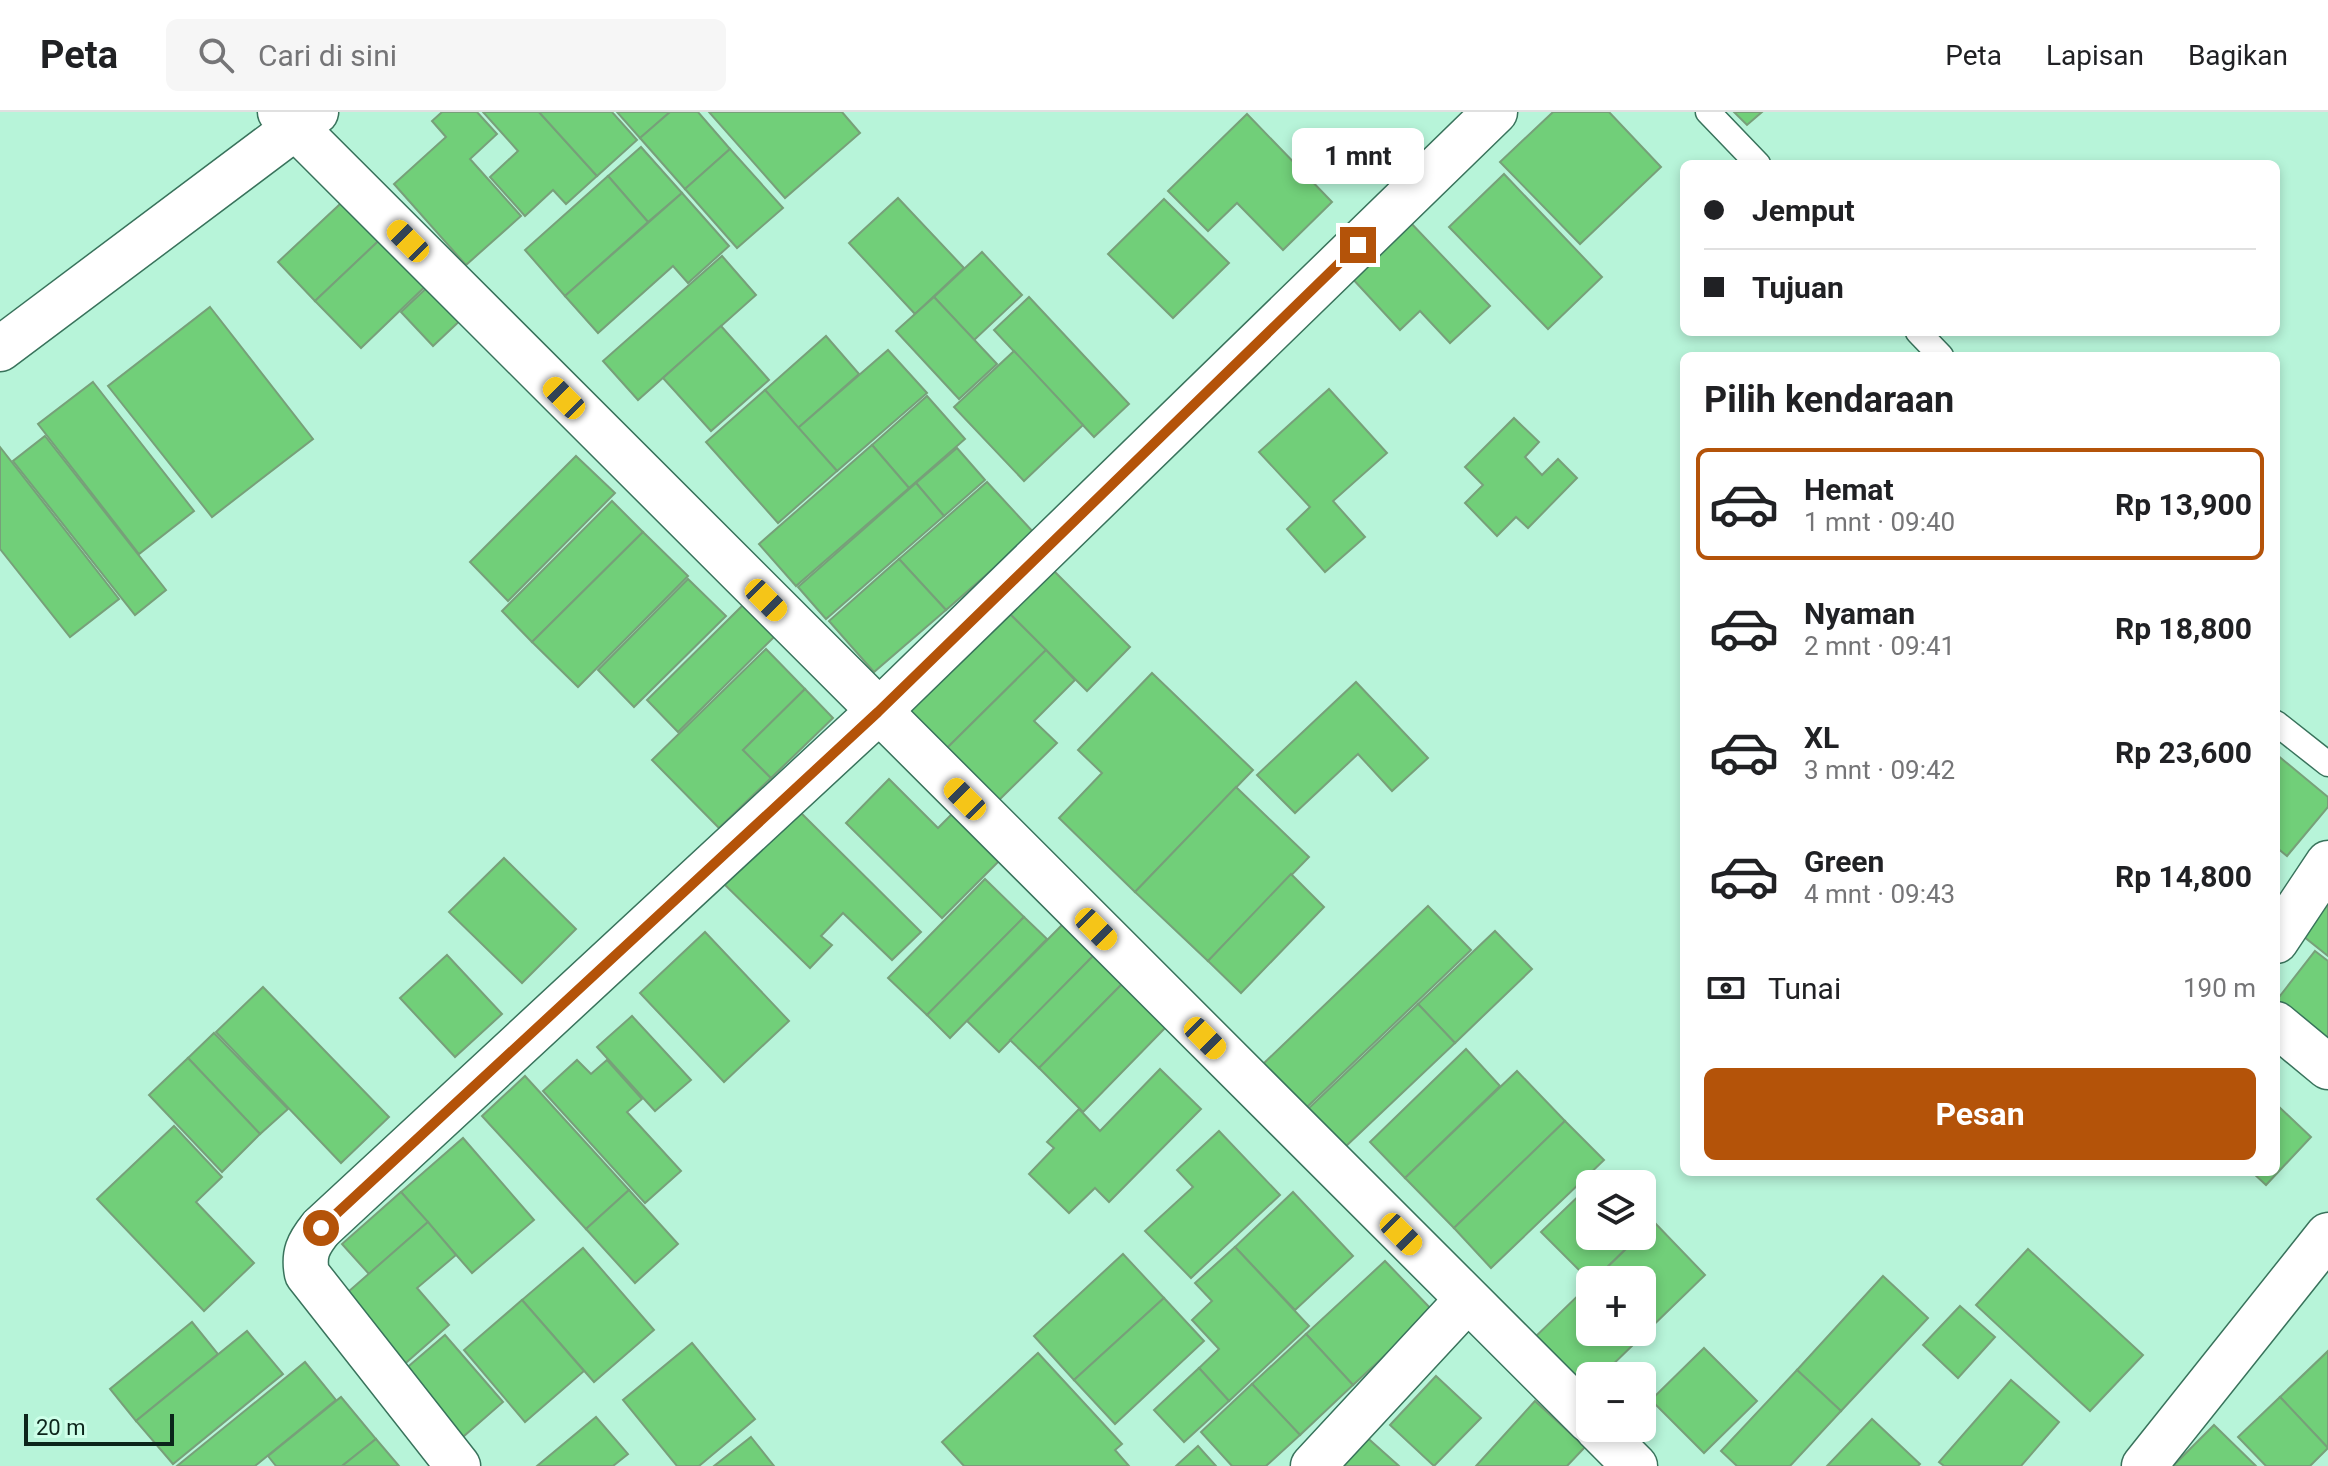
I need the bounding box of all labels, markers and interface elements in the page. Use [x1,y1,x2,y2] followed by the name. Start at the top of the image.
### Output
[166,19,726,91] search box
[40,33,118,77] text: Peta
[194,33,238,77] icon: search
[258,38,397,73] text: Cari di sini
[1945,39,2002,72] text: Peta
[2046,39,2144,72] text: Lapisan
[2188,39,2288,72] text: Bagikan
[1292,129,1424,185] callout: 1 mnt
[1324,141,1392,171] text: 1 mnt
[1752,193,1855,228] text: Jemput
[383,216,433,266] car
[1340,227,1376,263] route end
[1752,270,1844,305] text: Tujuan
[539,373,589,423] car
[1704,379,1954,421] text: Pilih kendaraan
[1708,468,1780,540] icon: car
[1804,472,1894,507] text: Hemat
[2115,487,2252,522] text: Rp 13,900
[1804,507,1955,537] text: 1 mnt · 09:40
[741,575,791,625] car
[1708,592,1780,664] icon: car
[1804,596,1915,631] text: Nyaman
[2115,611,2252,646] text: Rp 18,800
[1804,631,1955,661] text: 2 mnt · 09:41
[1708,716,1780,788] icon: car
[1804,720,1839,755] text: XL
[2115,735,2252,770] text: Rp 23,600
[1804,755,1955,785] text: 3 mnt · 09:42
[940,774,990,824] car
[1708,840,1780,912] icon: car
[1804,844,1884,879] text: Green
[2115,859,2252,894] text: Rp 14,800
[1804,879,1955,909] text: 4 mnt · 09:43
[1071,904,1121,954] car
[1704,966,1748,1010] icon: cash
[1768,971,1841,1006] text: Tunai
[2183,973,2256,1003] text: 190 m
[1180,1013,1230,1063] car
[1704,1068,2256,1160] button: Pesan
[1576,1170,1656,1442] map controls
[1576,1170,1656,1250] button: layers
[1376,1209,1426,1259] car
[303,1210,339,1246] route start
[1576,1266,1656,1346] button: +
[1576,1362,1656,1442] button: −
[24,1410,174,1446] scale bar
[36,1415,85,1440] text: 20 m

